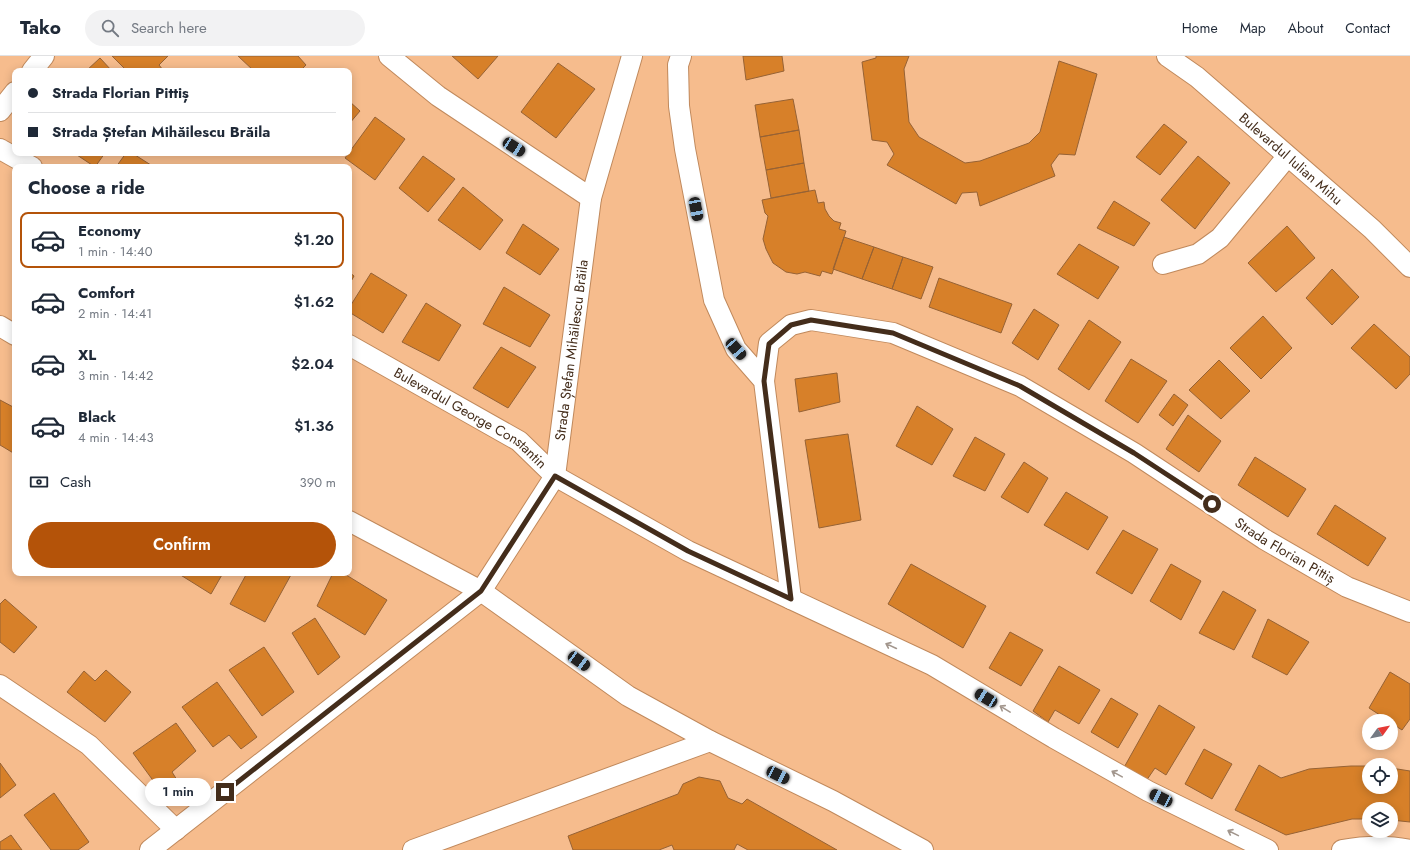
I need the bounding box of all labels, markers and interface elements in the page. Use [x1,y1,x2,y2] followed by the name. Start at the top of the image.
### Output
[85,10,365,46] search box
[20,14,61,41] text: Tako
[99,17,121,39] icon: search
[131,17,207,39] text: Search here
[1182,18,1218,38] text: Home
[1240,18,1266,38] text: Map
[1288,18,1323,38] text: About
[1345,18,1390,38] text: Contact
[52,82,189,104] text: Strada Florian Pittiș
[1235,108,1347,209] street label: Bulevardul Iulian Mihu
[52,121,270,143] text: Strada Ștefan Mihăilescu Brăila
[501,135,527,159] car
[28,175,145,201] text: Choose a ride
[688,196,704,222] car
[78,220,141,242] text: Economy
[30,222,66,258] icon: car
[294,229,334,251] text: $1.20
[78,242,153,261] text: 1 min · 14:40
[550,258,593,442] street label: Strada Ștefan Mihăilescu Brăila
[78,282,135,304] text: Comfort
[30,284,66,320] icon: car
[294,291,334,313] text: $1.62
[78,304,152,323] text: 2 min · 14:41
[724,336,748,362] car
[78,344,96,366] text: XL
[30,346,66,382] icon: car
[291,353,334,375] text: $2.04
[390,362,552,473] street label: Bulevardul George Constantin
[78,366,153,385] text: 3 min · 14:42
[78,406,116,428] text: Black
[30,408,66,444] icon: car
[294,415,334,437] text: $1.36
[78,428,154,447] text: 4 min · 14:43
[28,471,50,493] icon: cash
[60,471,91,493] text: Cash
[300,473,336,492] text: 390 m
[1203,495,1221,513] route start
[1231,513,1339,589] street label: Strada Florian Pittiș
[28,522,336,568] button: Confirm
[886,642,898,649] one-way arrow
[566,649,592,673] car
[973,687,999,709] car
[999,704,1011,712] one-way arrow
[1362,714,1398,750] north arrow
[1362,714,1398,838] map controls
[1362,758,1398,794] button: locate
[765,764,791,786] car
[1112,770,1124,777] one-way arrow
[145,778,211,806] callout: 1 min
[162,782,194,801] text: 1 min
[216,783,234,801] route end
[1148,787,1174,809] car
[1362,802,1398,838] button: layers
[1228,829,1240,836] one-way arrow

